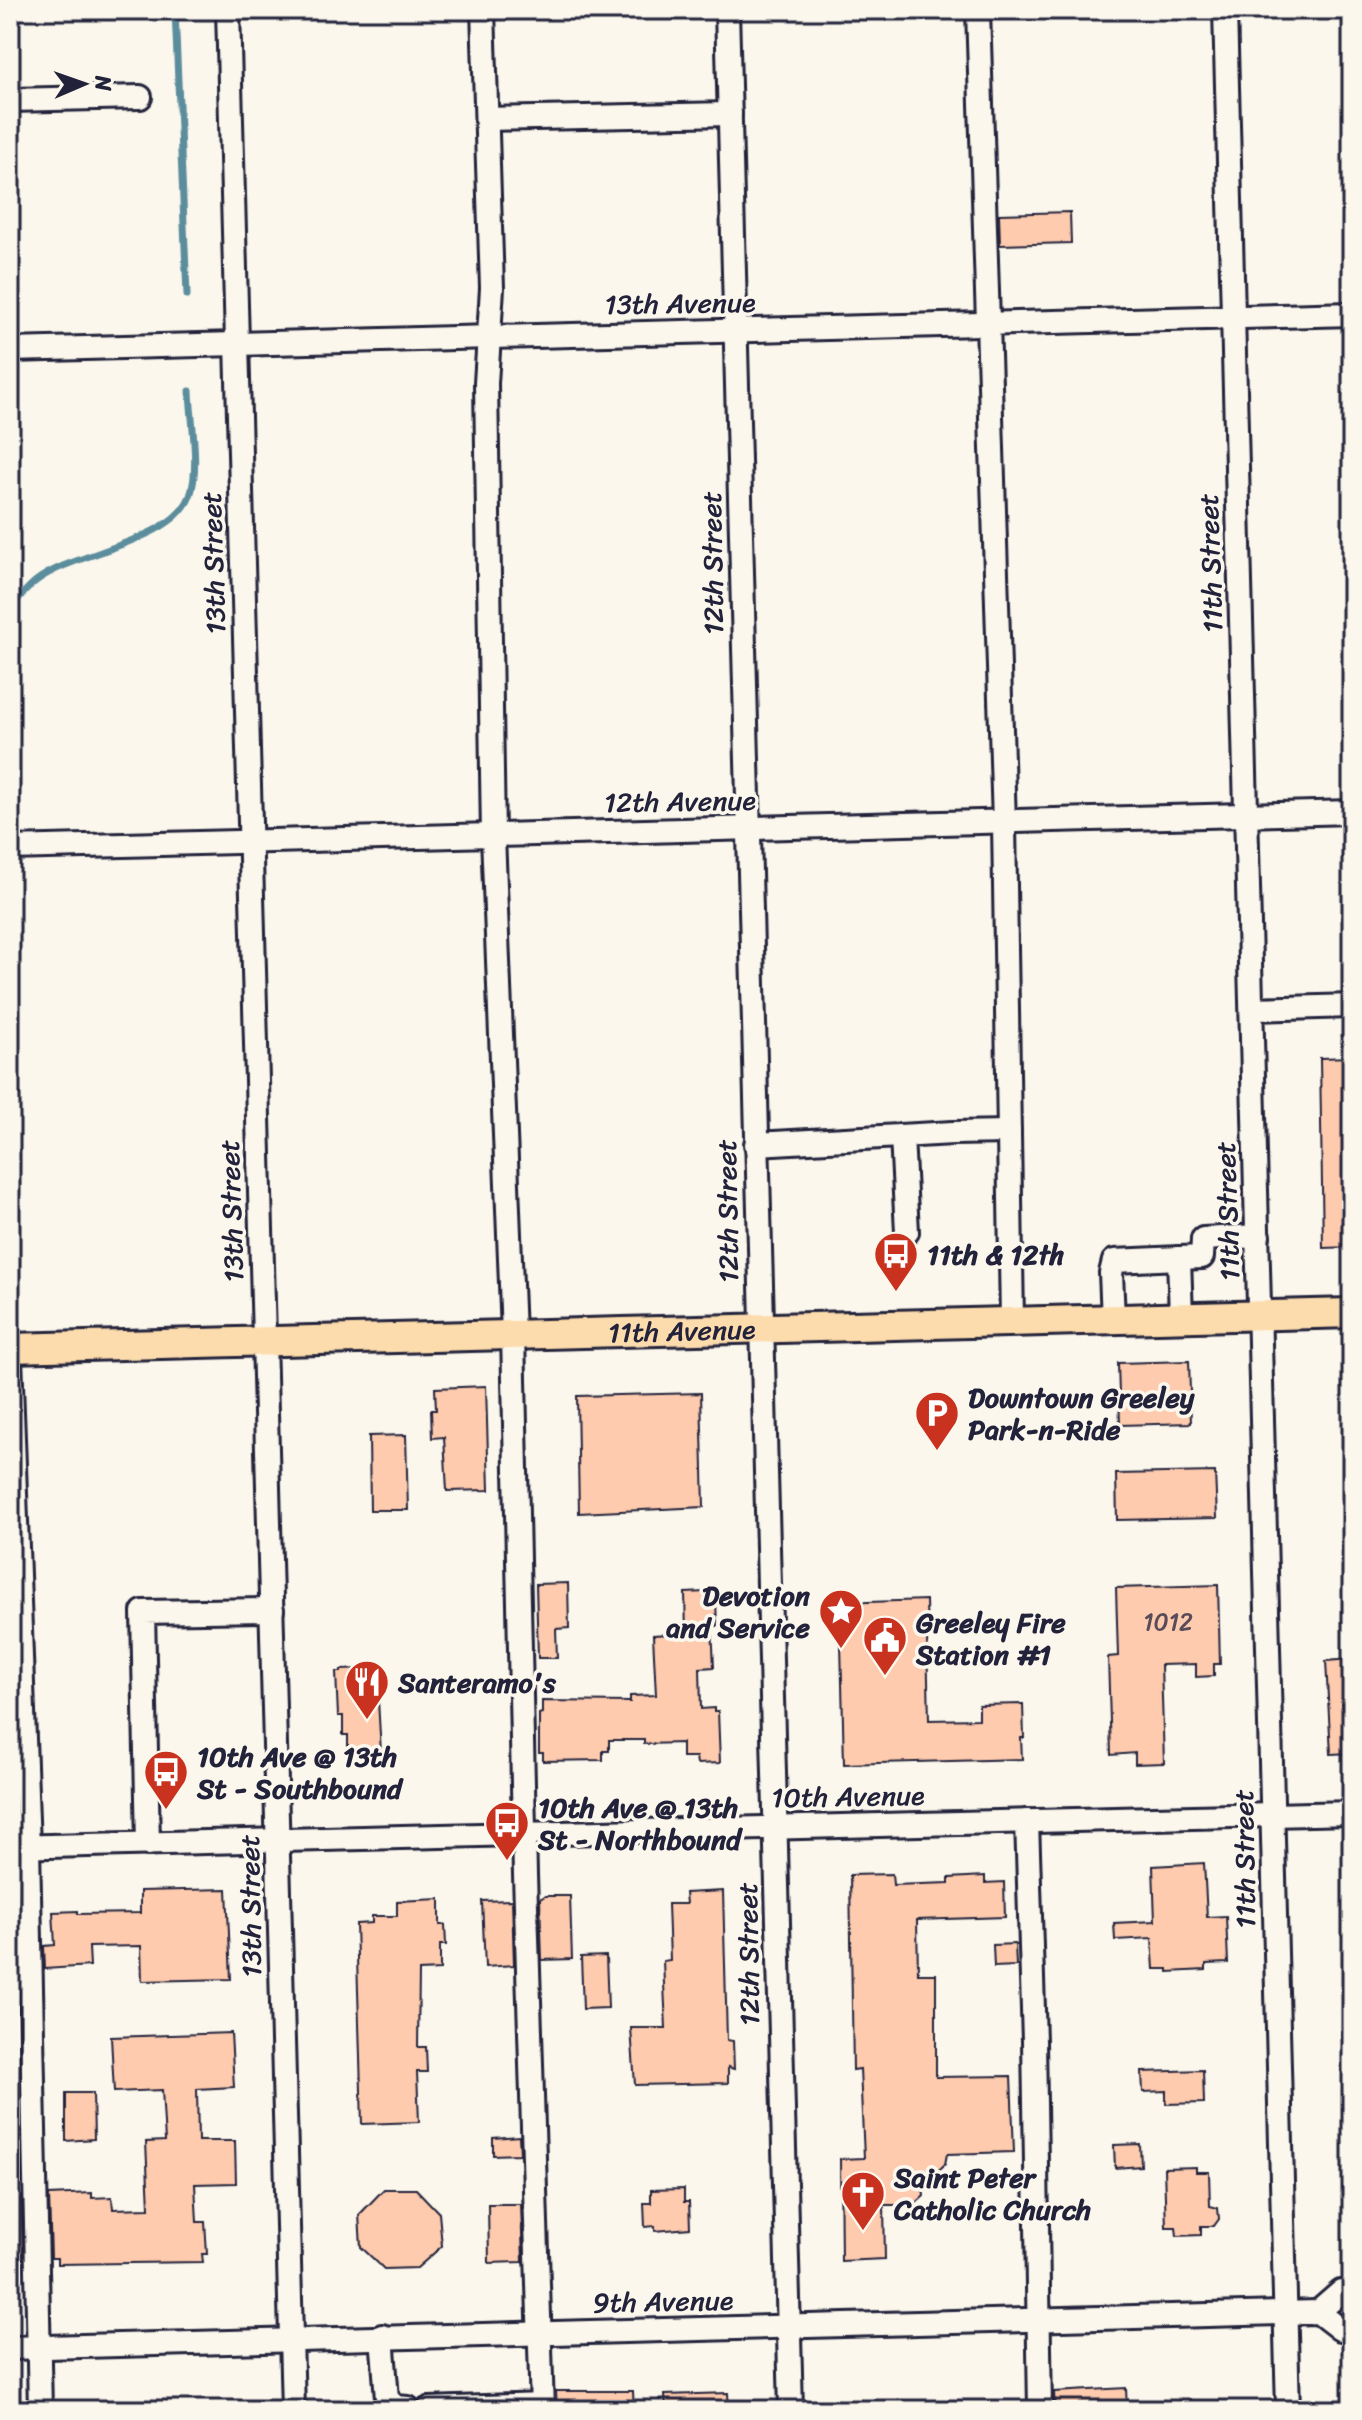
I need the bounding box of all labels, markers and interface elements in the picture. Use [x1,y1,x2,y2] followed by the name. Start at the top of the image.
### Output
[44,44,124,124] north arrow
[84,74,123,92] text: N
[604,278,756,329] street label: 13th Avenue
[187,491,240,635] street label: 13th Street
[687,491,738,635] street label: 12th Street
[1184,492,1237,634] street label: 11th Street
[604,776,756,827] street label: 12th Avenue
[205,1139,258,1283] street label: 13th Street
[702,1139,753,1283] street label: 12th Street
[1201,1140,1254,1282] street label: 11th Street
[872,1230,920,1293] bus stop icon: 11th & 12th
[927,1230,1065,1279] place label: 11th & 12th
[607,1305,756,1357] street label: 11th Avenue
[968,1373,1196,1454] place label: Downtown Greeley Park-n-Ride
[913,1389,961,1452] parking icon: Downtown Greeley Park-n-Ride
[665,1571,811,1652] place label: Devotion and Service
[817,1587,865,1650] place icon: Devotion and Service
[915,1598,1066,1679] place label: Greeley Fire Station #1
[1143,1601,1193,1643] house number: 1012
[861,1614,909,1677] public building icon: Greeley Fire Station #1
[343,1658,391,1721] restaurant icon: Santeramo's
[397,1658,557,1707] place label: Santeramo's
[196,1732,404,1813] place label: 10th Ave @ 13th St - Southbound
[142,1748,190,1811] bus stop icon: 10th Ave @ 13th St - Southbound
[771,1771,925,1822] street label: 10th Avenue
[537,1783,743,1864] place label: 10th Ave @ 13th St - Northbound
[1219,1789,1270,1929] street label: 11th Street
[483,1799,531,1862] bus stop icon: 10th Ave @ 13th St - Northbound
[225,1834,276,1978] street label: 13th Street
[723,1882,774,2026] street label: 12th Street
[893,2153,1091,2234] place label: Saint Peter Catholic Church
[839,2169,887,2232] church icon: Saint Peter Catholic Church
[592,2276,734,2327] street label: 9th Avenue

